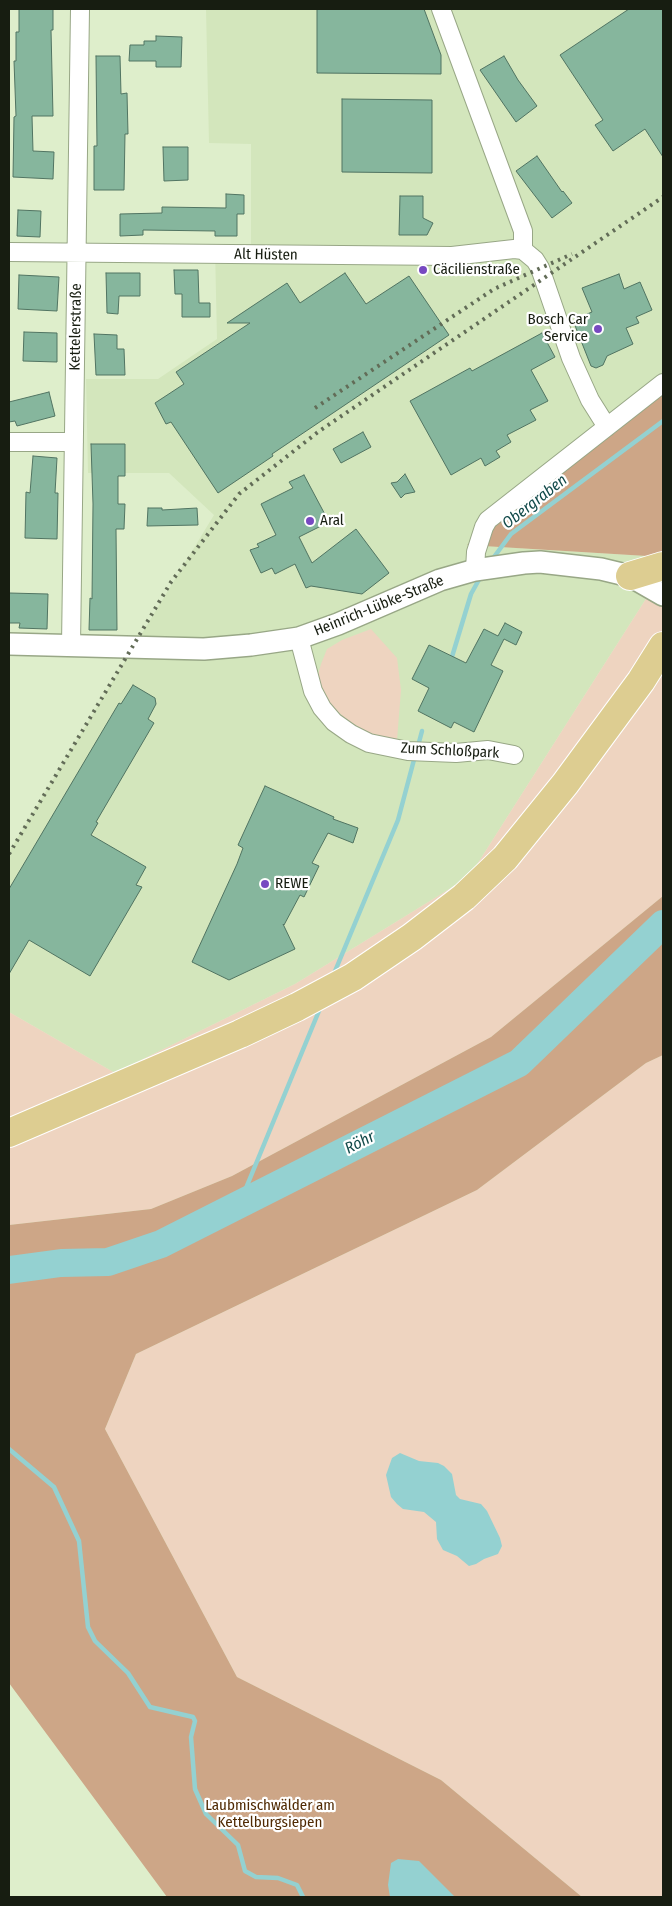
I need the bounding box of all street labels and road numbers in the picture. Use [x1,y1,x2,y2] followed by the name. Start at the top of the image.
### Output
[234,245,298,265] street label: Alt Hüsten
[66,283,86,371] street label: Kettelerstraße
[311,572,447,640] street label: Heinrich-Lübke-Straße
[400,739,500,763] street label: Zum Schloßpark

